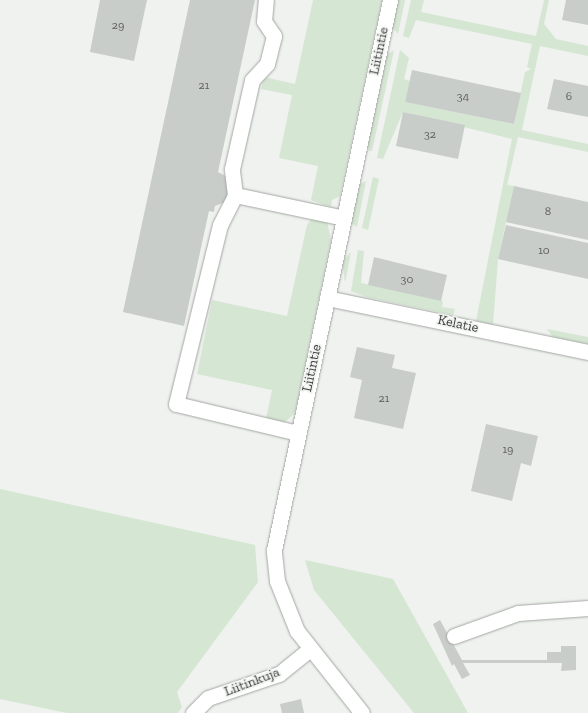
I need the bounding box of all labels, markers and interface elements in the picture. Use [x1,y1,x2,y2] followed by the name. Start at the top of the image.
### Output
[112,19,124,33] house number: 29
[366,26,392,76] street label: Liitintie
[199,79,209,93] house number: 21
[457,90,469,104] house number: 34
[566,90,572,104] house number: 6
[424,128,436,142] house number: 32
[545,205,551,219] house number: 8
[538,244,550,258] house number: 10
[401,273,413,287] house number: 30
[436,311,480,337] street label: Kelatie
[299,343,325,393] street label: Liitintie
[379,392,389,406] house number: 21
[503,443,513,457] house number: 19
[222,664,282,700] street label: Liitinkuja

